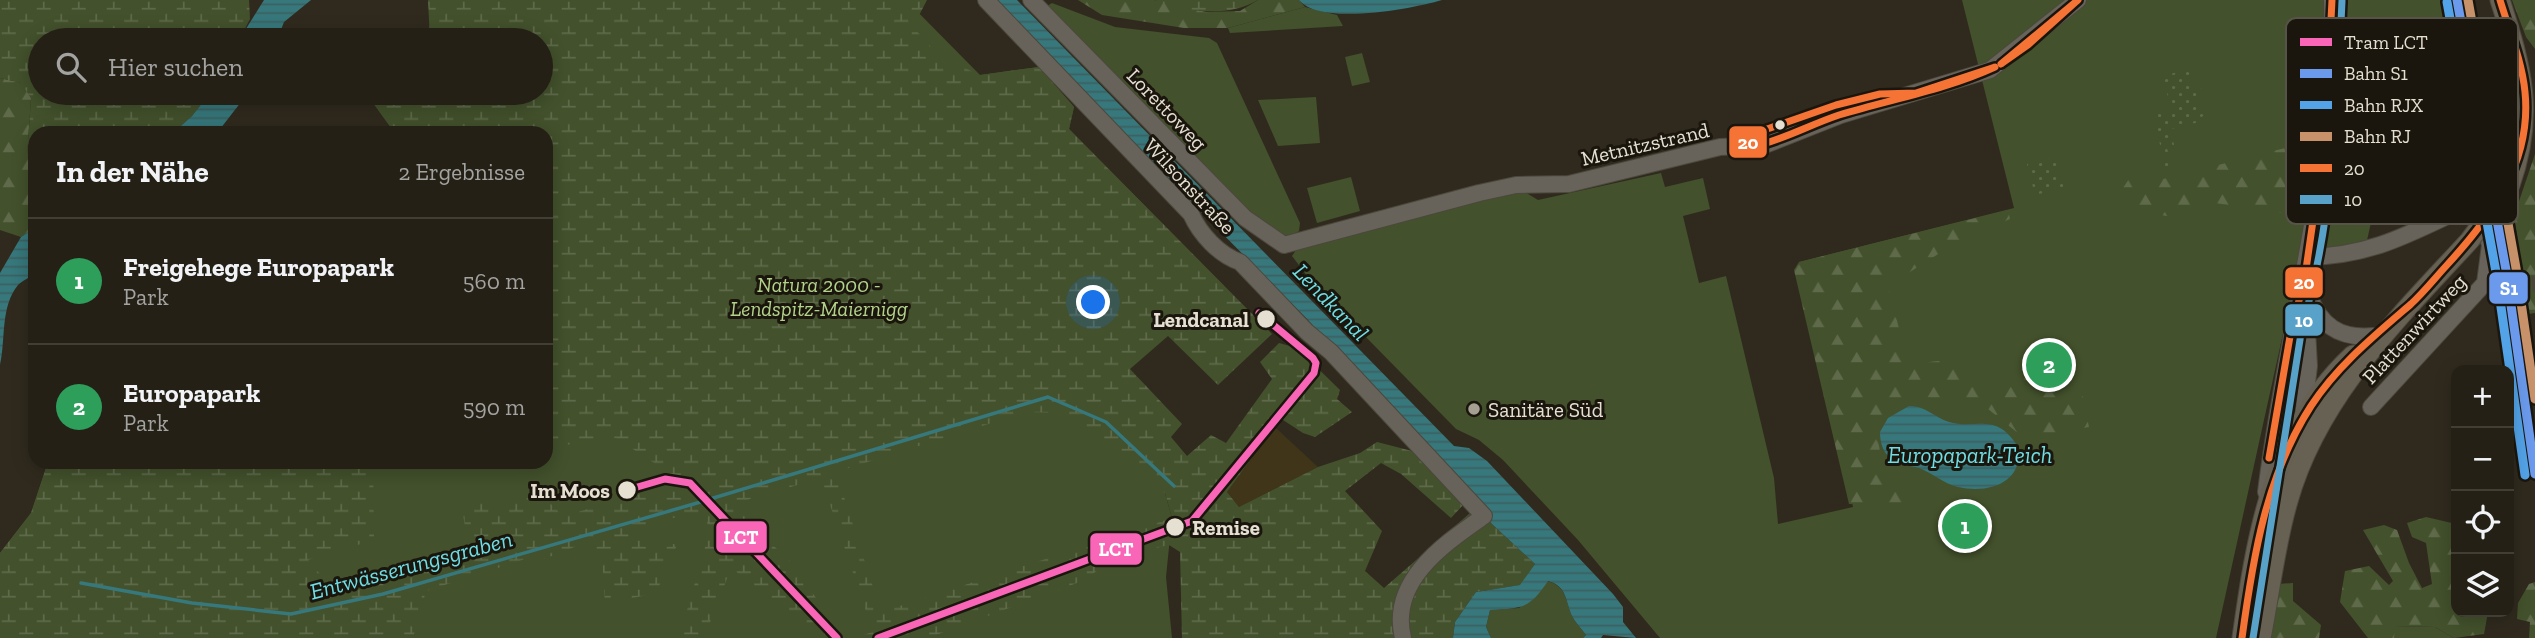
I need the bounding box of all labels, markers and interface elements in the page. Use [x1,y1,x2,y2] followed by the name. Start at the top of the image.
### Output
[2286,18,2518,224] legend
[28,28,553,105] search box
[2344,31,2428,54] text: Tram LCT
[52,48,90,86] icon: search
[108,51,243,83] text: Hier suchen
[2344,62,2408,85] text: Bahn S1
[1122,63,1213,156] street label: Lorettoweg
[2344,94,2423,117] text: Bahn RJX
[1579,117,1712,171] street label: Metnitzstrand
[1773,118,1787,132] unlabelled marker
[1728,125,1768,159] line badge: 20
[2344,125,2411,148] text: Bahn RJ
[1737,131,1759,154] text: 20
[1139,133,1241,239] street label: Wilsonstraße
[56,154,209,190] text: In der Nähe
[2344,157,2365,180] text: 20
[398,158,525,186] text: 2 Ergebnisse
[2344,188,2362,211] text: 10
[123,251,394,283] text: Freigehege Europapark
[1287,257,1375,347] water label: Lendkanal
[2284,266,2324,299] line badge: 20
[74,267,84,295] text: 1
[463,267,525,295] text: 560 m
[2357,269,2471,389] street label: Plattenwirtweg
[2293,271,2315,294] text: 20
[2488,271,2529,305] line badge: S1
[730,272,908,321] park label: Natura 2000 - Lendspitz-Maiernigg
[2500,277,2518,300] text: S1
[123,283,169,311] text: Park
[1076,285,1110,319] your location
[2284,303,2324,337] line badge: 10
[1153,307,1249,332] place label: Lendcanal
[1255,308,1277,330] marker: Lendcanal
[2295,309,2313,332] text: 10
[2026,339,2072,391] pin: 2
[2451,365,2514,617] map controls
[2451,365,2514,428] button: +
[123,377,260,409] text: Europapark
[73,393,85,421] text: 2
[463,393,525,421] text: 590 m
[1488,397,1604,422] place label: Sanitäre Süd
[1466,401,1482,417] marker: Sanitäre Süd
[123,409,169,437] text: Park
[2451,428,2514,491] button: −
[1887,441,2053,469] water label: Europapark-Teich
[530,478,610,503] place label: Im Moos
[616,479,638,501] marker: Im Moos
[2451,491,2514,554] button: locate
[1942,500,1988,552] pin: 1
[1192,515,1260,540] place label: Remise
[1164,516,1186,538] marker: Remise
[715,520,768,554] line badge: LCT
[307,524,515,606] water label: Entwässerungsgraben
[723,526,759,549] text: LCT
[1089,532,1143,566] line badge: LCT
[1098,538,1134,561] text: LCT
[2451,554,2514,617] button: layers

